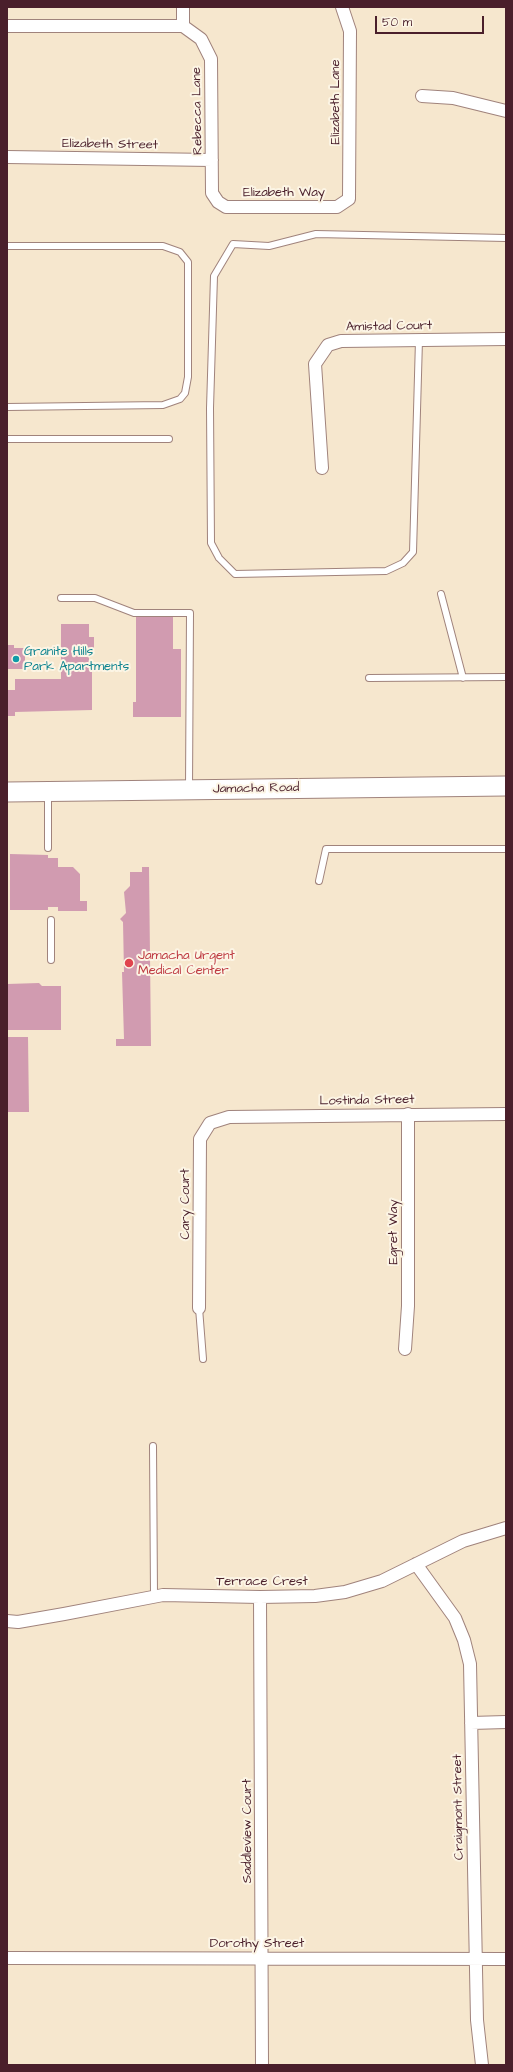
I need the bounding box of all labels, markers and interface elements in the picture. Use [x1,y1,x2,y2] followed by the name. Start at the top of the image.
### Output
[377,8,486,34] scale bar
[382,14,412,31] text: 50 m
[328,59,344,145] street label: Elizabeth Lane
[189,67,207,155] street label: Rebecca Lane
[62,136,158,154] street label: Elizabeth Street
[243,185,325,201] street label: Elizabeth Way
[346,318,432,336] street label: Amistad Court
[24,644,129,675] place label: Granite Hills Park Apartments
[11,654,21,664] marker: Granite Hills Park Apartments
[213,780,299,798] street label: Jamacha Road
[138,948,235,979] place label: Jamacha Urgent Medical Center
[123,957,135,969] marker: Jamacha Urgent Medical Center
[319,1092,415,1110] street label: Lostinda Street
[178,1169,194,1239] street label: Cary Court
[386,1199,402,1265] street label: Egret Way
[216,1574,308,1590] street label: Terrace Crest
[450,1754,468,1860] street label: Craigmont Street
[240,1779,256,1883] street label: Saddleview Court
[210,1936,304,1952] street label: Dorothy Street

